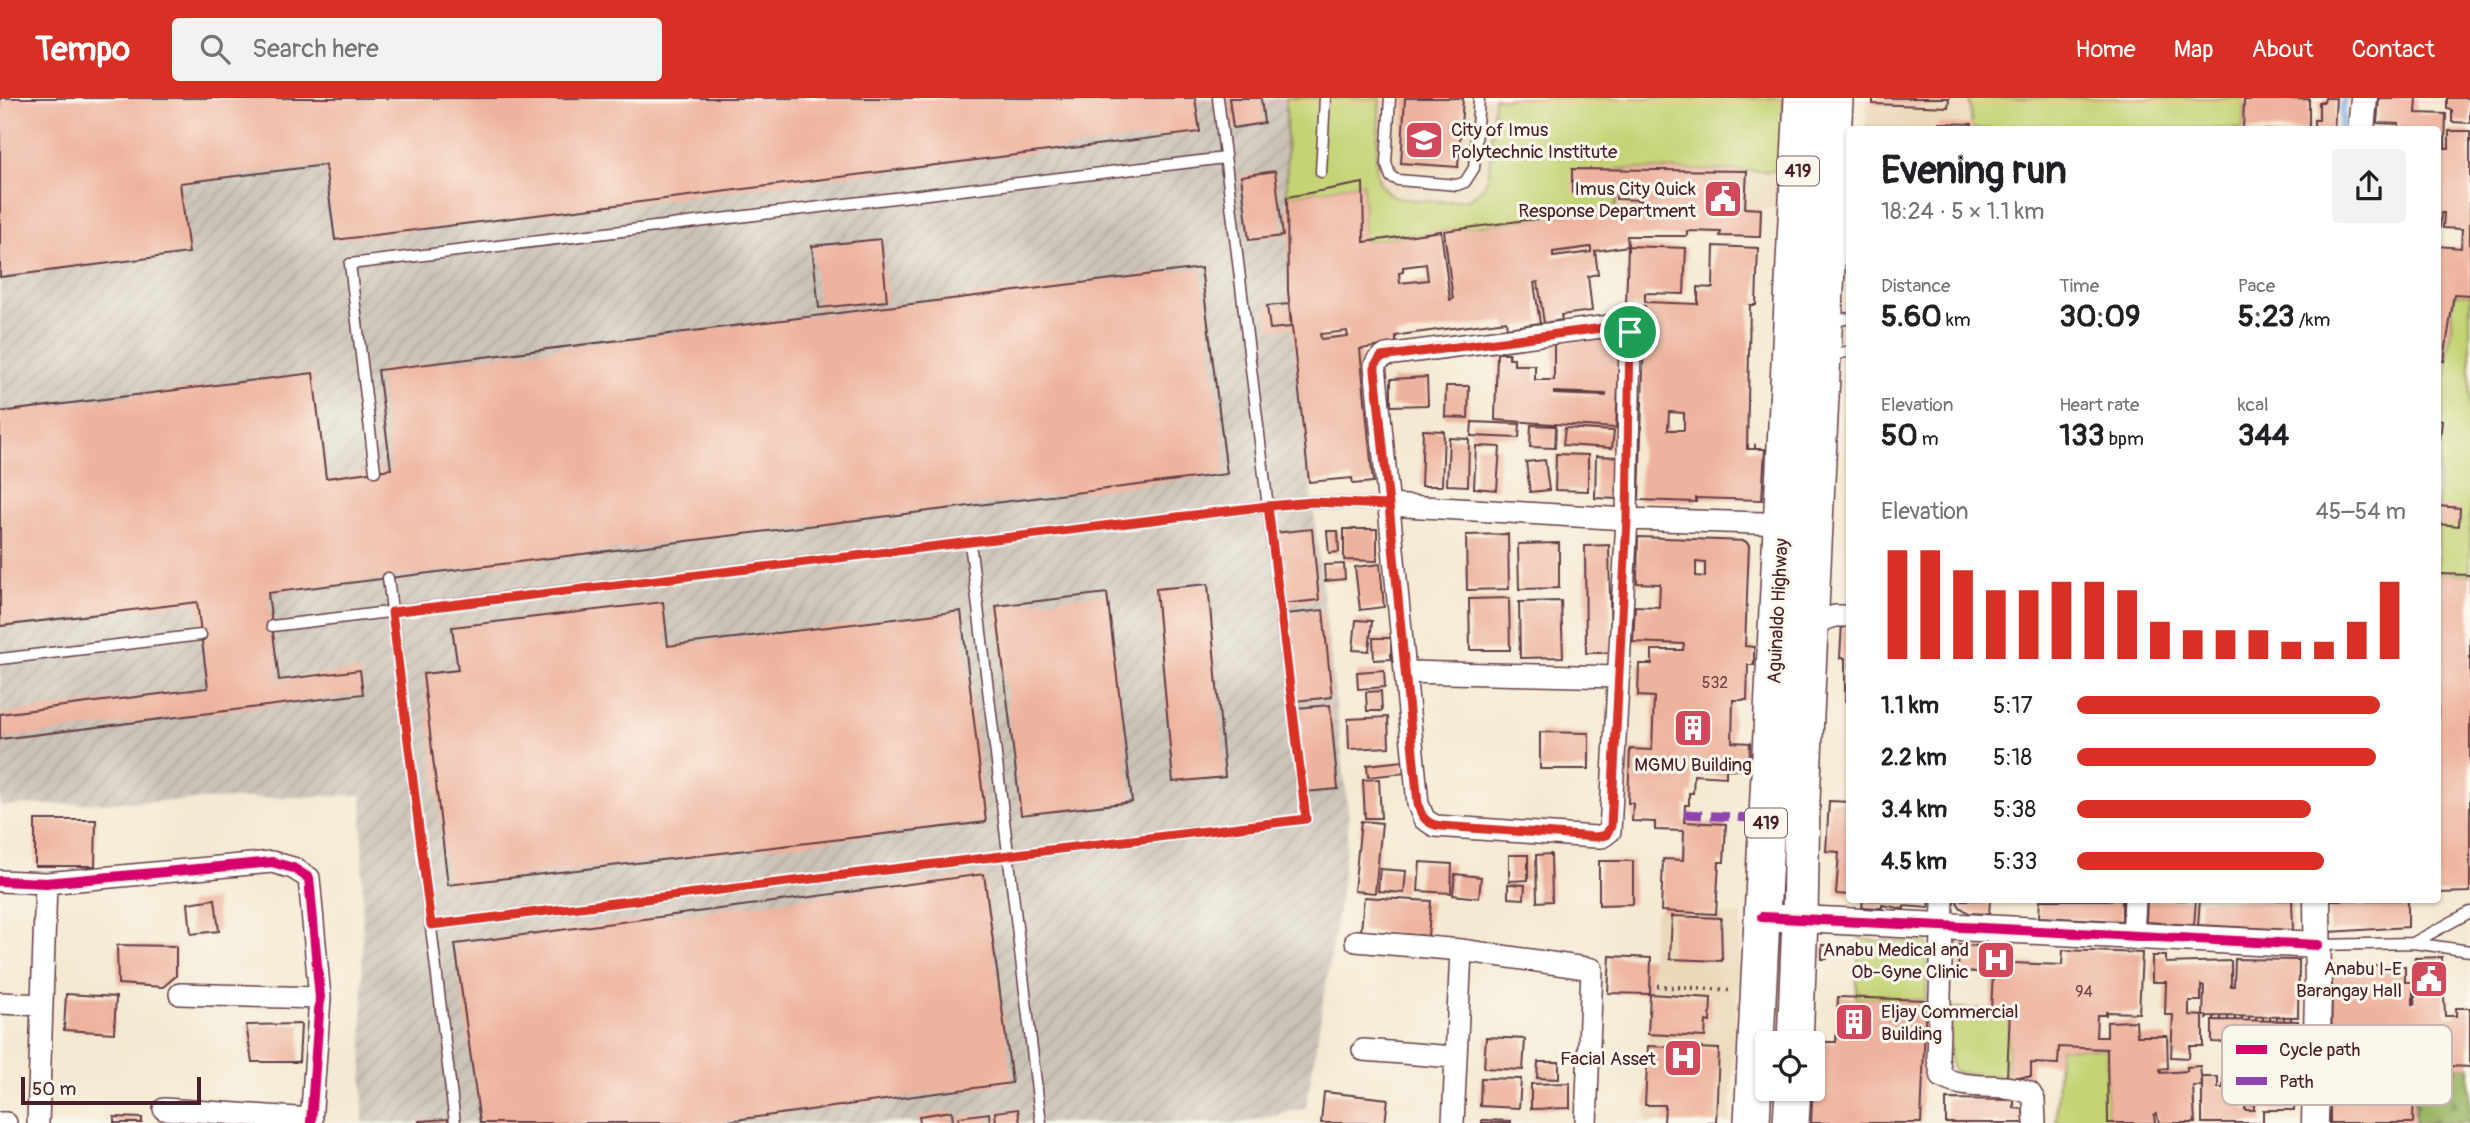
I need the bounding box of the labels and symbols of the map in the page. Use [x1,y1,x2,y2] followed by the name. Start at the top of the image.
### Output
[1451,118,1618,164] place label: City of Imus Polytechnic Institute
[1403,119,1445,161] school or university icon: City of Imus Polytechnic Institute
[1777,156,1819,186] road number: 419
[1518,177,1696,223] place label: Imus City Quick Response Department
[1702,178,1744,220] public building icon: Imus City Quick Response Department
[1600,302,1660,362] pin
[1762,538,1794,685] street label: Aguinaldo Highway
[1702,673,1728,693] house number: 532
[1672,707,1714,749] building icon: MGMU Building
[1634,753,1752,777] place label: MGMU Building
[1745,808,1787,838] road number: 419
[1823,938,1969,984] place label: Anabu Medical and Ob-Gyne Clinic
[1975,939,2017,981] hospital icon: Anabu Medical and Ob-Gyne Clinic
[2296,957,2402,1003] place label: Anabu I-E Barangay Hall
[2408,958,2450,1000] public building icon: Anabu I-E Barangay Hall
[2075,982,2093,1002] house number: 94
[1881,1000,2019,1046] place label: Eljay Commercial Building
[1833,1001,1875,1043] building icon: Eljay Commercial Building
[2222,1025,2452,1105] legend
[1662,1037,1704,1079] hospital icon: Facial Asset
[2279,1038,2360,1062] text: Cycle path
[1560,1047,1656,1071] place label: Facial Asset
[2279,1070,2314,1094] text: Path
[21,1074,201,1106] scale bar

